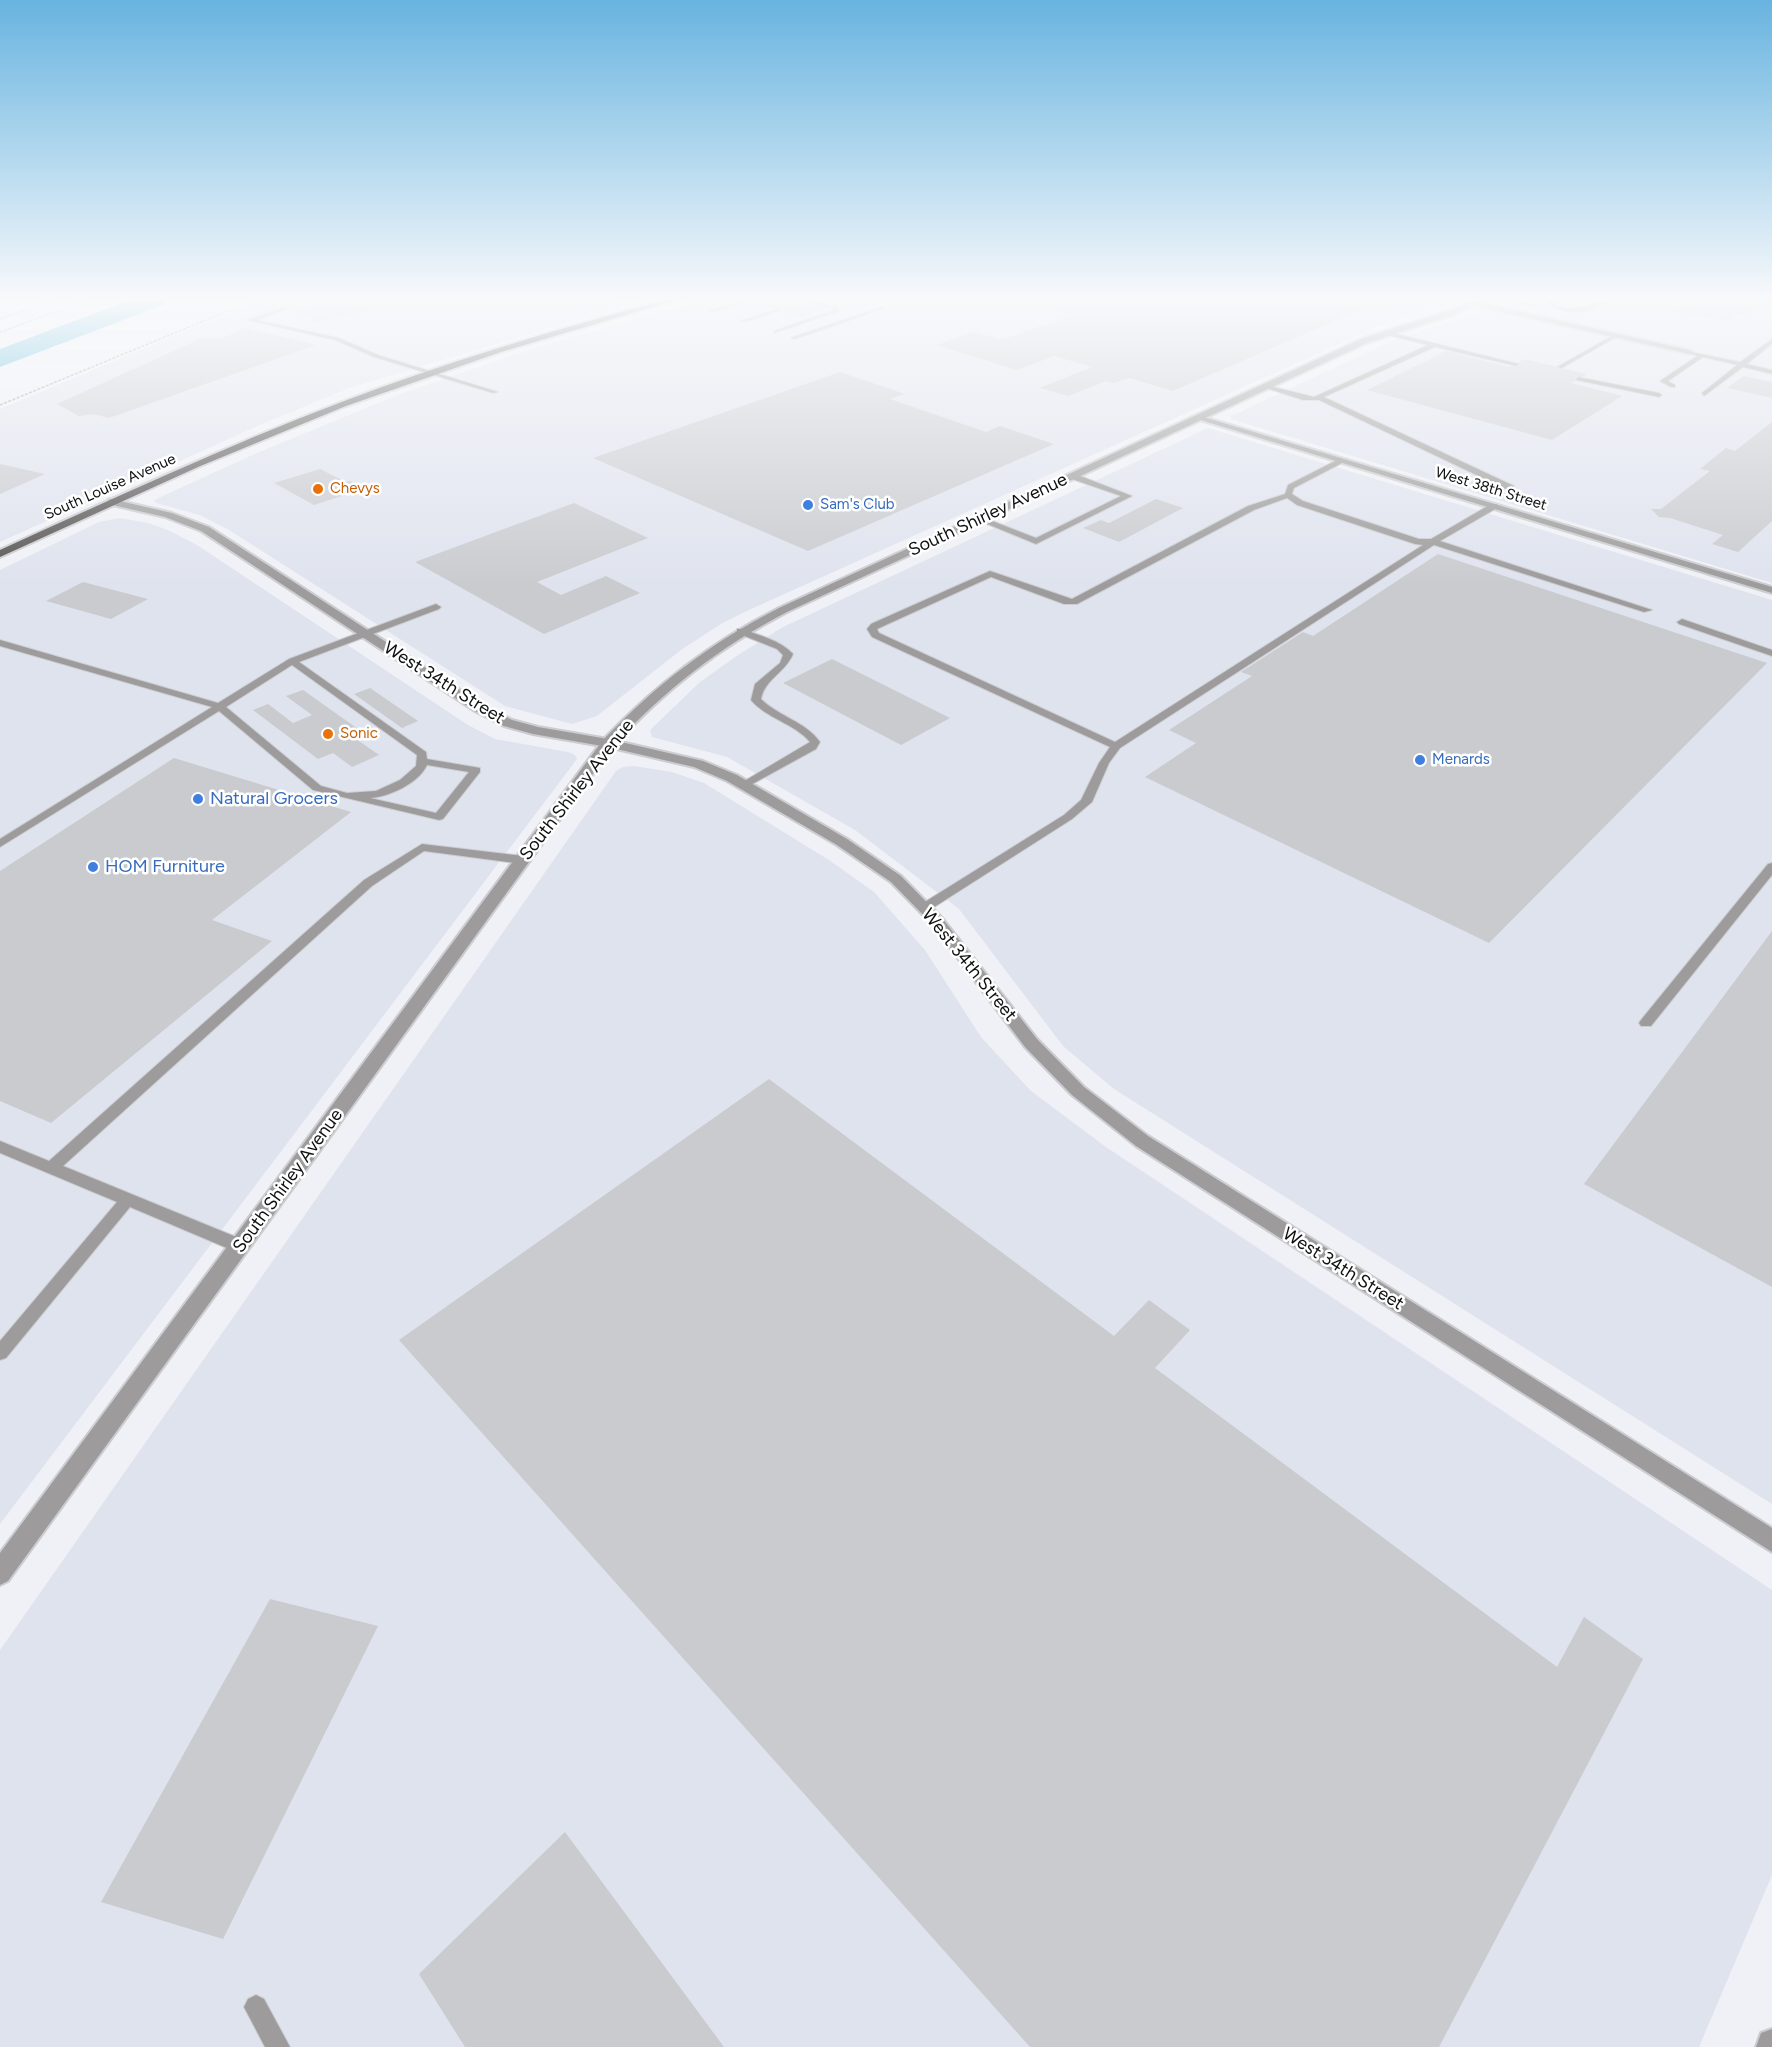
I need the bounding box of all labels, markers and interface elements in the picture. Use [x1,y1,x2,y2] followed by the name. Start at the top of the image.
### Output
[41,450,179,524] street label: South Louise Avenue
[1433,464,1549,514] street label: West 38th Street
[905,469,1071,561] street label: South Shirley Avenue
[330,480,380,498] place label: Chevys
[311,482,325,496] marker: Chevys
[820,496,895,514] place label: Sam's Club
[801,498,815,512] marker: Sam's Club
[379,637,509,729] street label: West 34th Street
[515,715,639,865] street label: South Shirley Avenue
[340,725,378,743] place label: Sonic
[321,727,335,741] marker: Sonic
[1432,751,1490,769] place label: Menards
[1413,753,1427,767] marker: Menards
[210,788,338,810] place label: Natural Grocers
[191,792,205,806] marker: Natural Grocers
[105,856,225,878] place label: HOM Furniture
[86,860,100,874] marker: HOM Furniture
[917,904,1021,1026] street label: West 34th Street
[229,1105,347,1257] street label: South Shirley Avenue
[1278,1223,1408,1315] street label: West 34th Street

